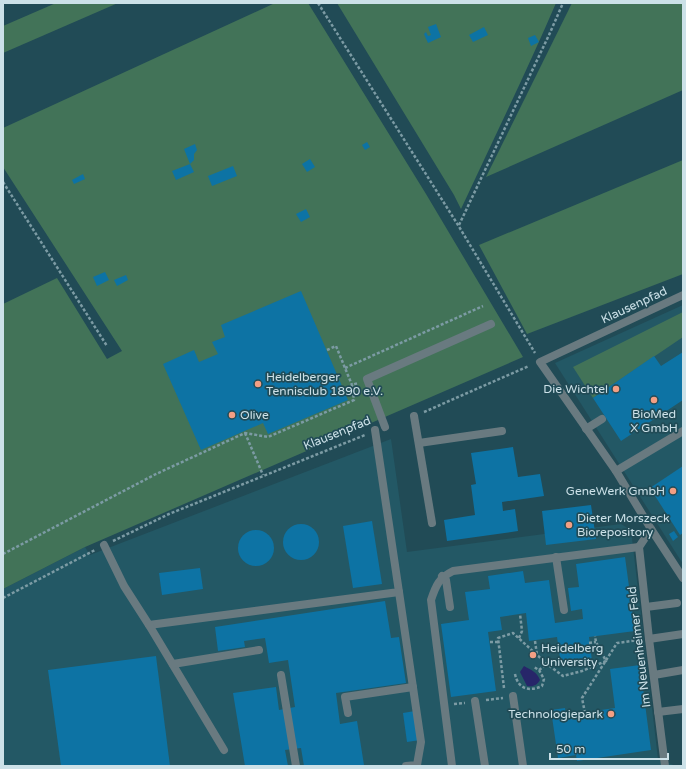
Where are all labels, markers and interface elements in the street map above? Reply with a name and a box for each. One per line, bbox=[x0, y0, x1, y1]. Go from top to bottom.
street label: Klausenpfad bbox=[599, 284, 669, 326]
place label: Heidelberger Tennisclub 1890 e.V. bbox=[266, 370, 383, 398]
marker: Heidelberger Tennisclub 1890 e.V. bbox=[253, 379, 263, 389]
place label: Die Wichtel bbox=[543, 382, 608, 396]
marker: Die Wichtel bbox=[611, 384, 621, 394]
marker: BioMed X GmbH bbox=[649, 395, 659, 405]
place label: BioMed X GmbH bbox=[630, 407, 678, 435]
place label: Olive bbox=[240, 408, 269, 422]
marker: Olive bbox=[227, 410, 237, 420]
street label: Klausenpfad bbox=[301, 413, 373, 453]
place label: GeneWerk GmbH bbox=[566, 484, 665, 498]
marker: GeneWerk GmbH bbox=[668, 486, 678, 496]
place label: Dieter Morszeck Biorepository bbox=[577, 511, 670, 539]
marker: Dieter Morszeck Biorepository bbox=[564, 520, 574, 530]
street label: Im Neuenheimer Feld bbox=[625, 586, 653, 708]
place label: Heidelberg University bbox=[541, 641, 603, 669]
marker: Heidelberg University bbox=[528, 650, 538, 660]
place label: Technologiepark bbox=[508, 707, 603, 721]
marker: Technologiepark bbox=[606, 709, 616, 719]
scale bar bbox=[550, 735, 668, 761]
text: 50 m bbox=[556, 742, 585, 756]

